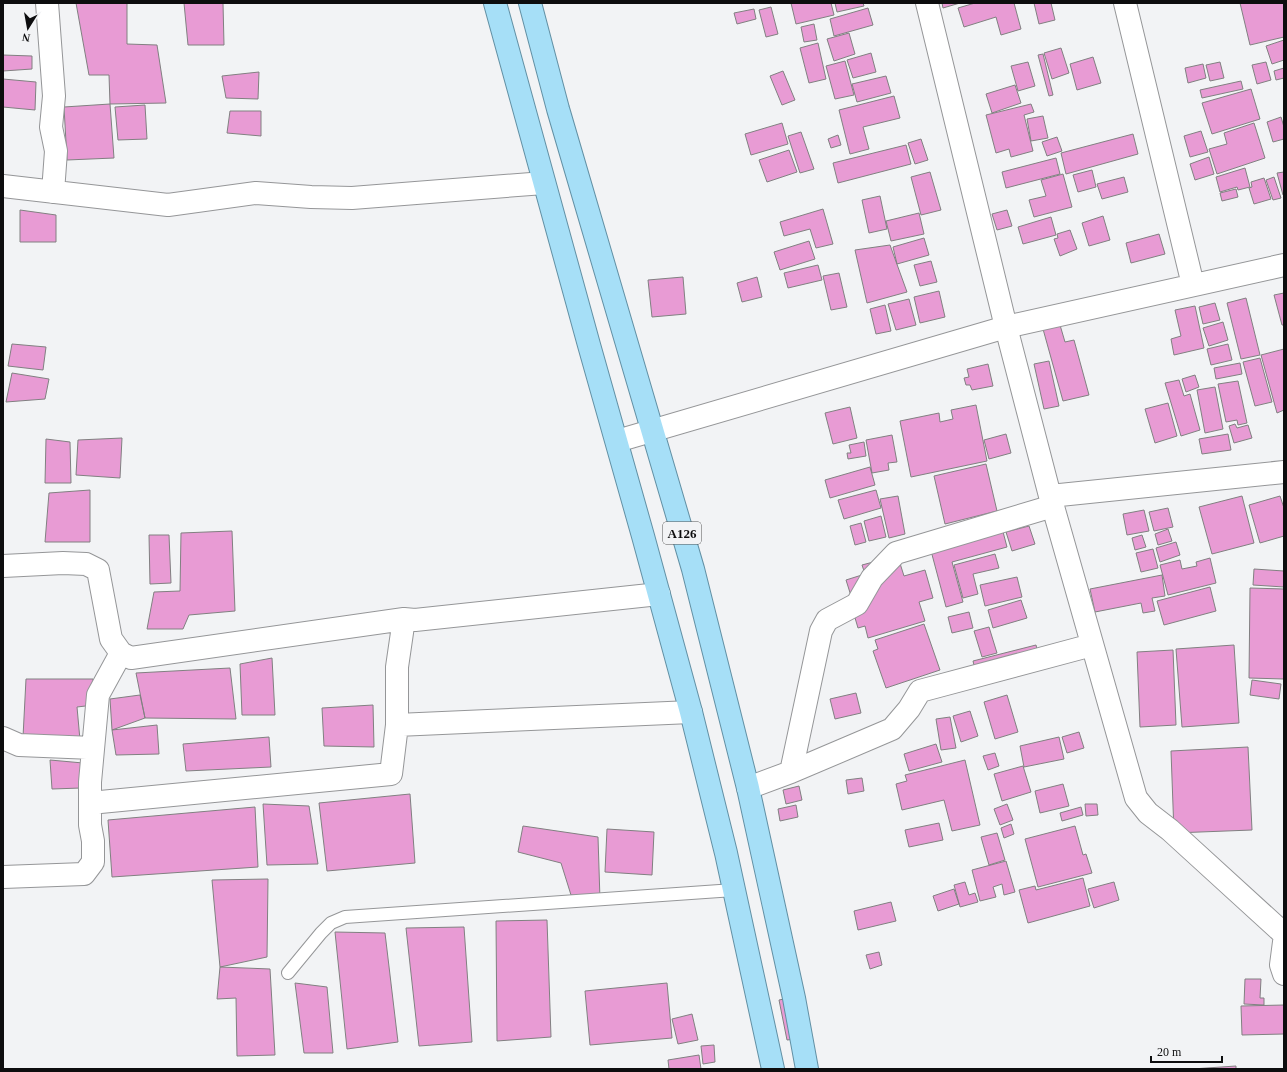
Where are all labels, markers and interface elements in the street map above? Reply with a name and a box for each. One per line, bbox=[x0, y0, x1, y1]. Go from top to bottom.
north arrow bbox=[8, 8, 48, 48]
text: N bbox=[21, 31, 31, 44]
road number: A126 bbox=[663, 522, 701, 544]
scale bar bbox=[1151, 1038, 1222, 1064]
text: 20 m bbox=[1157, 1045, 1182, 1059]

